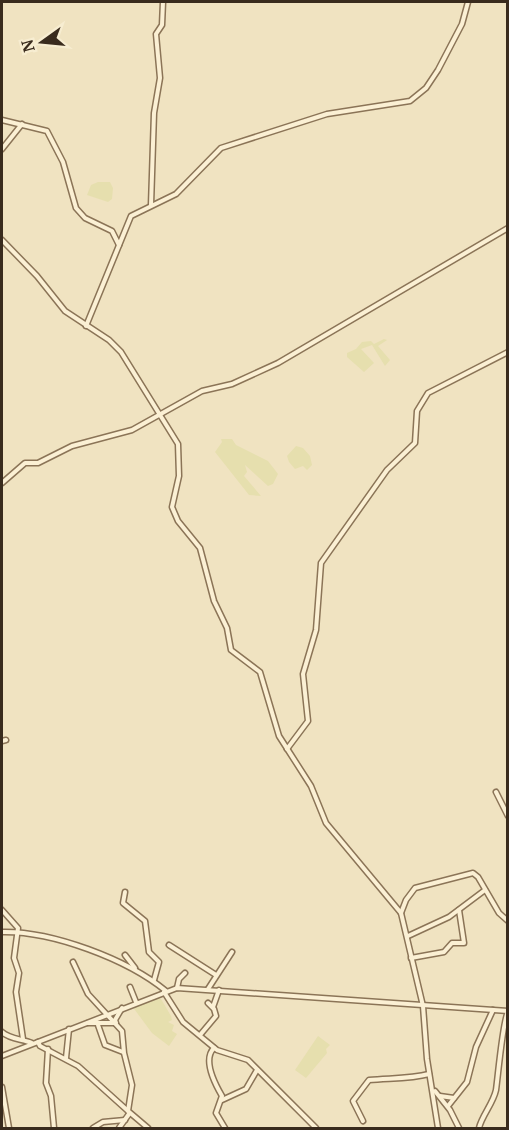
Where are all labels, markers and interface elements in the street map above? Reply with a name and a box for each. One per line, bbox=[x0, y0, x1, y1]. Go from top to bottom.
north arrow bbox=[12, 12, 72, 72]
text: N bbox=[15, 37, 40, 55]

